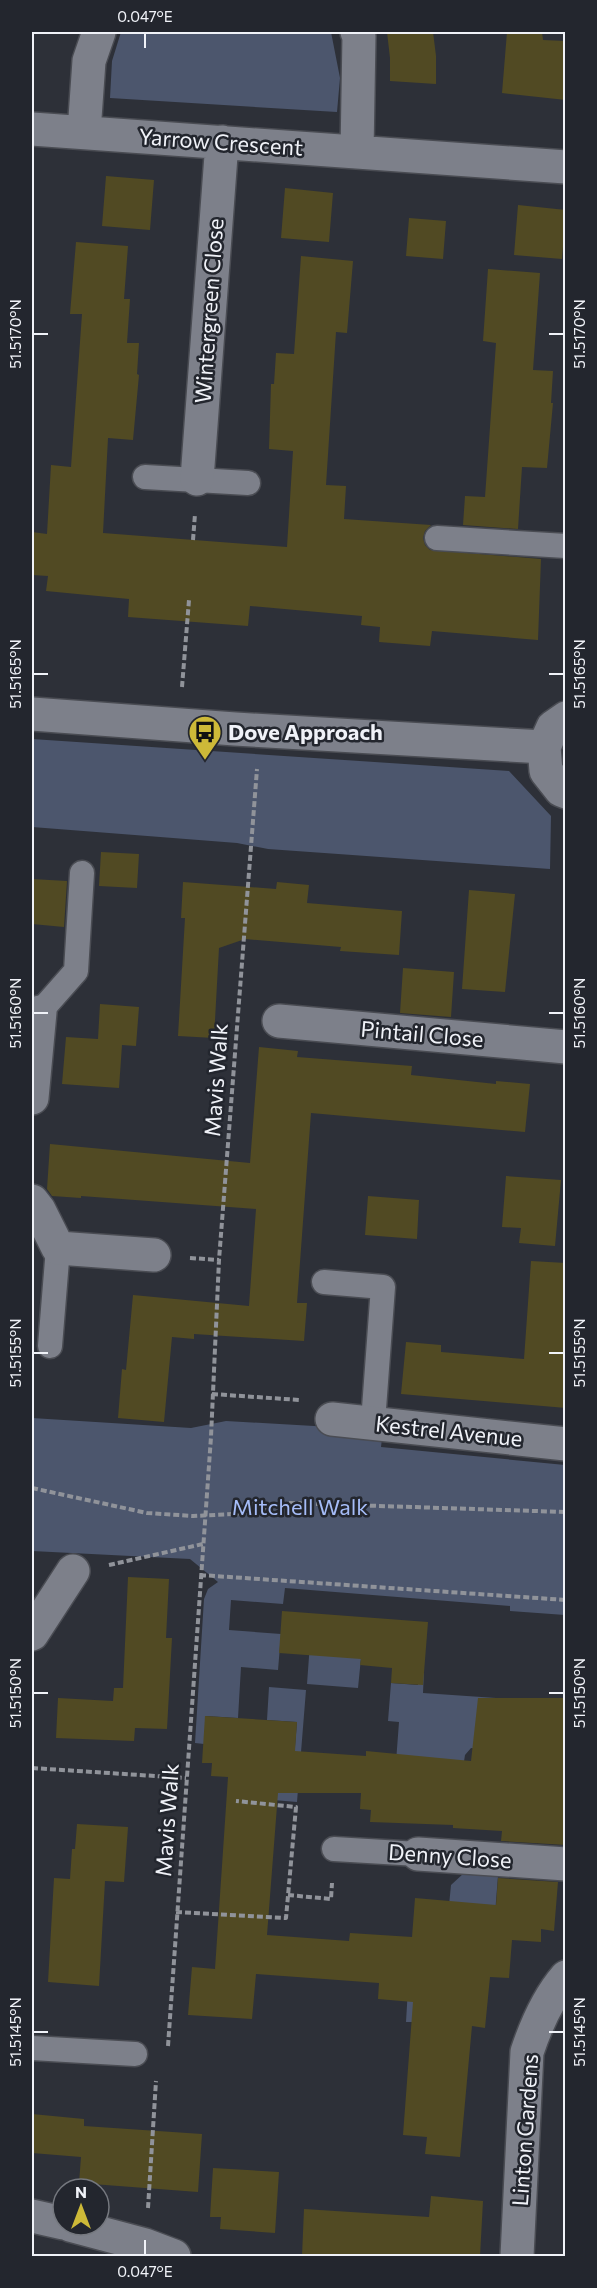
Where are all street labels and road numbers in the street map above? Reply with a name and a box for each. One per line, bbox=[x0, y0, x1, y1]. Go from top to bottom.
street label: Yarrow Crescent bbox=[138, 122, 304, 161]
street label: Wintergreen Close bbox=[189, 217, 228, 404]
street label: Pintail Close bbox=[359, 1015, 485, 1052]
street label: Mavis Walk bbox=[198, 1022, 233, 1138]
street label: Kestrel Avenue bbox=[374, 1409, 524, 1452]
street label: Mavis Walk bbox=[149, 1762, 184, 1878]
street label: Denny Close bbox=[387, 1838, 513, 1873]
street label: Linton Gardens bbox=[506, 2053, 543, 2207]

